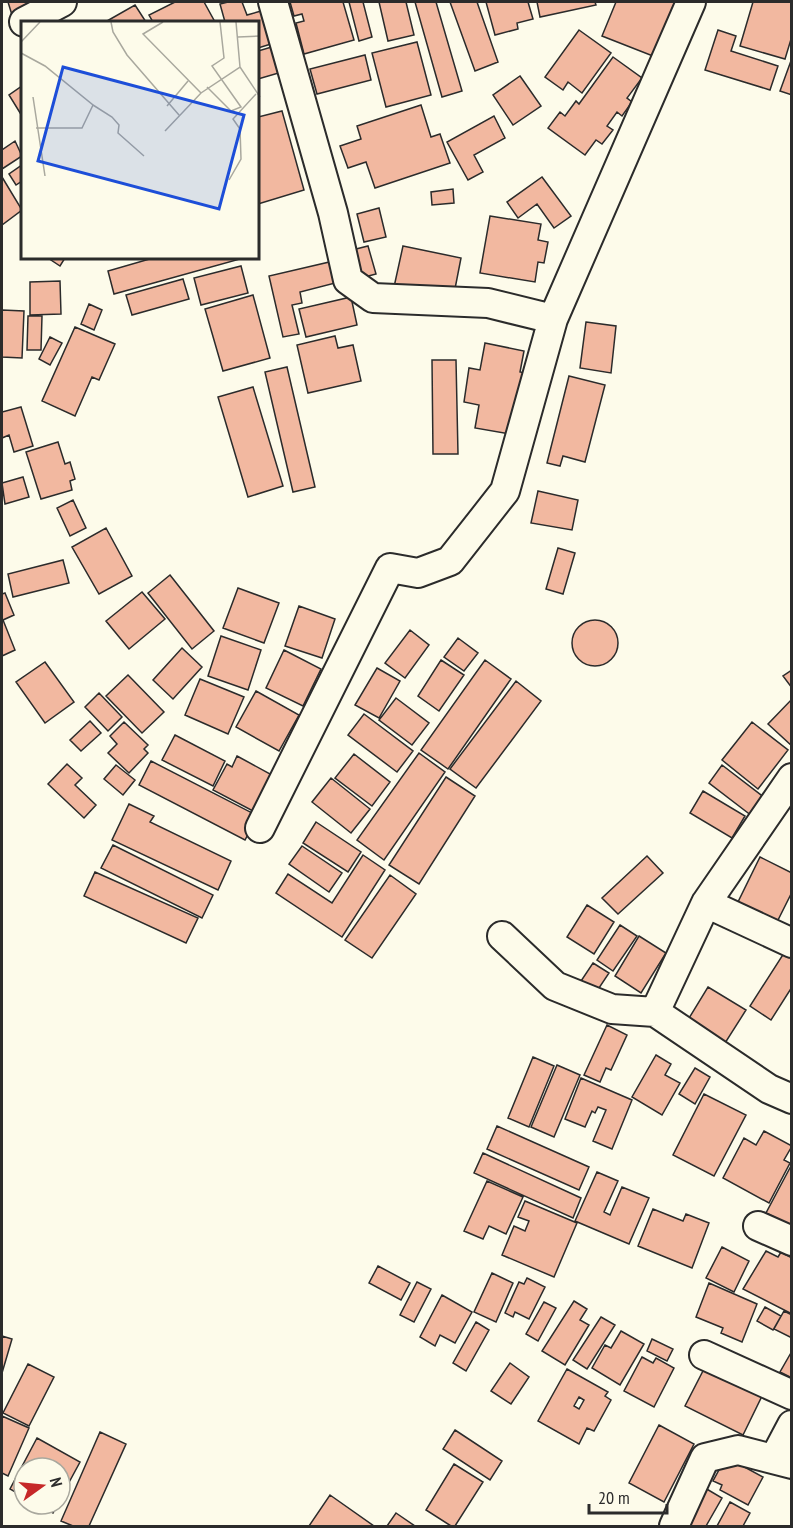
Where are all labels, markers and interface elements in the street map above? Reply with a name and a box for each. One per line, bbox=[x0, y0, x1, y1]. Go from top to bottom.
inset map bbox=[21, 21, 260, 260]
north arrow bbox=[12, 1456, 72, 1516]
text: N bbox=[46, 1475, 67, 1489]
scale bar bbox=[589, 1477, 667, 1515]
text: 20 m bbox=[598, 1486, 630, 1509]

